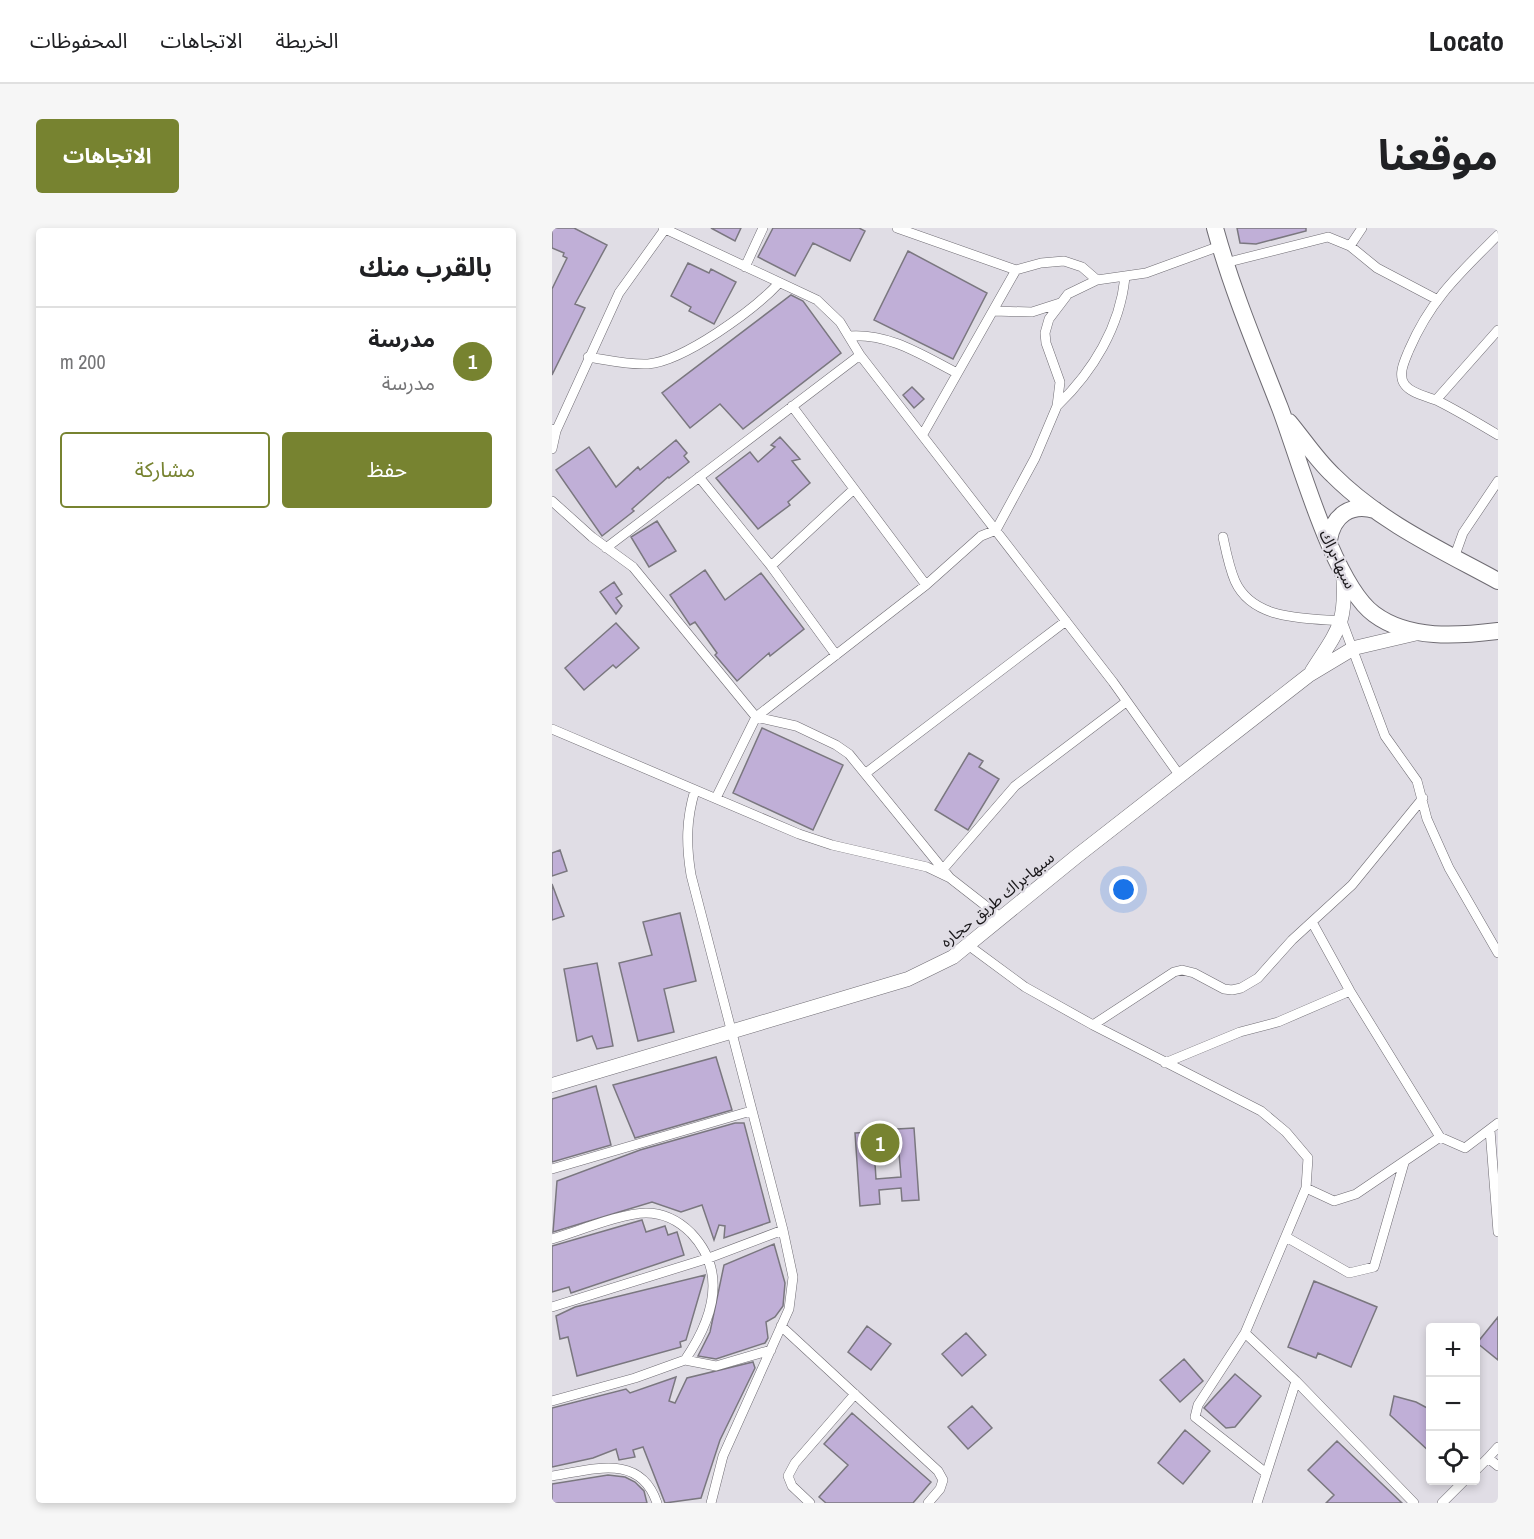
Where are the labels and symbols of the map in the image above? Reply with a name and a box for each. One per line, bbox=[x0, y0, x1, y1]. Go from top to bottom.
street label: سبها-براك bbox=[1314, 526, 1362, 592]
street label: سبها-براك طريق حجاره bbox=[935, 846, 1059, 952]
your location bbox=[1109, 875, 1138, 904]
pin: 1 bbox=[860, 1120, 900, 1166]

